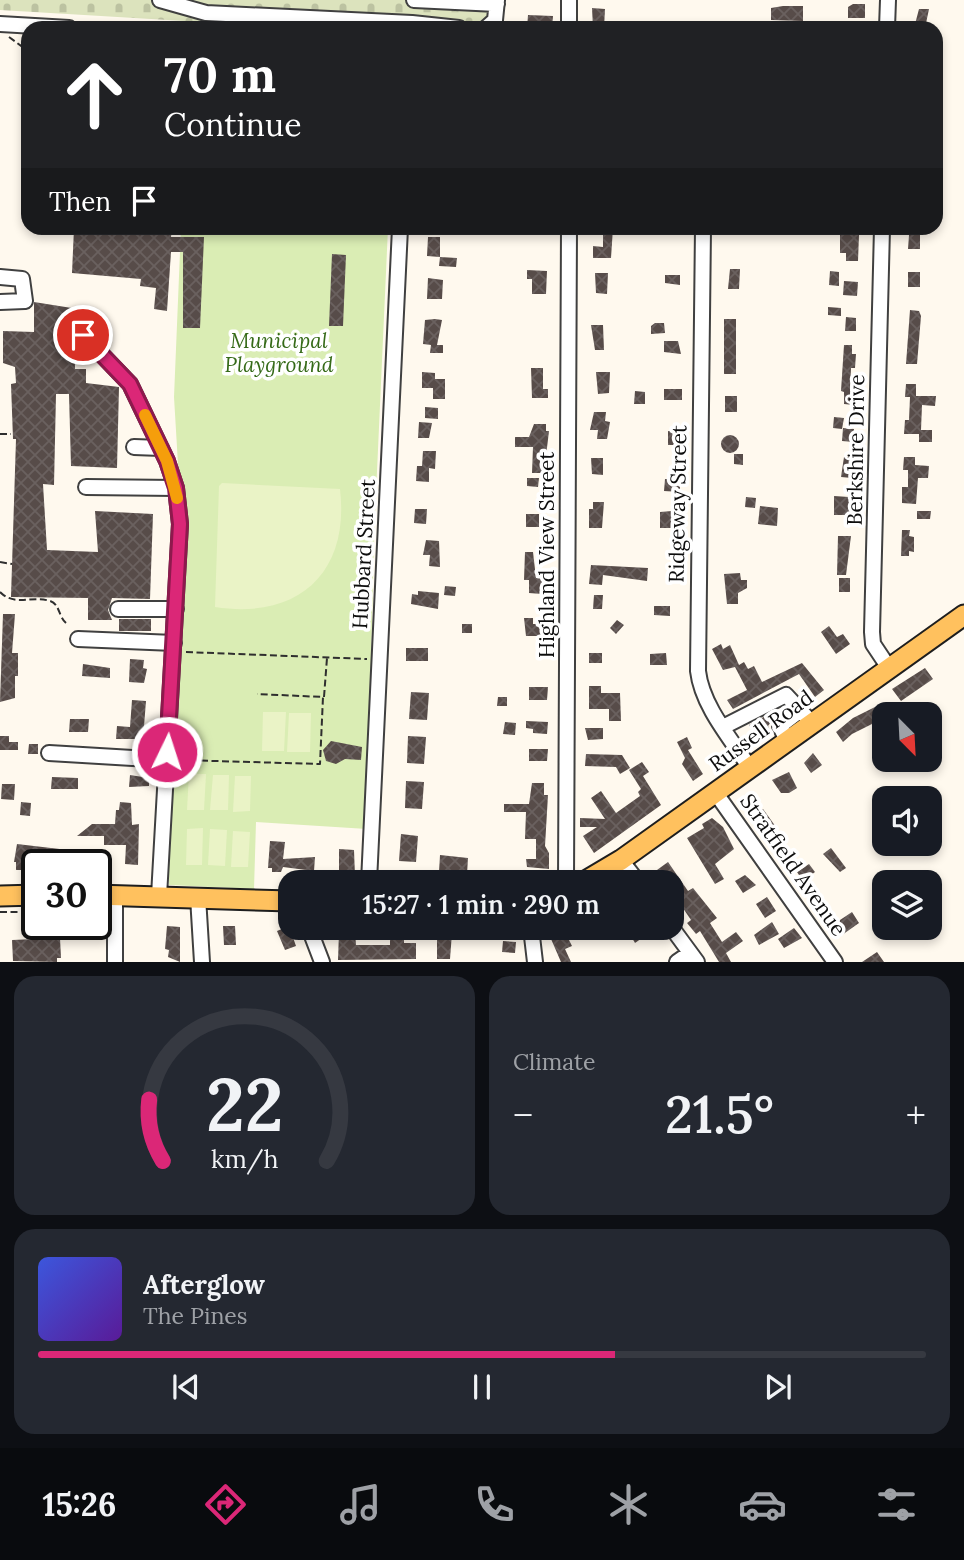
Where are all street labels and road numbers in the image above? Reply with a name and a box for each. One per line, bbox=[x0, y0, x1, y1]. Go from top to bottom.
street label: Berkshire Drive bbox=[841, 374, 870, 526]
street label: Ridgeway Street bbox=[663, 424, 692, 583]
street label: Highland View Street bbox=[533, 451, 560, 658]
street label: Hubbard Street bbox=[346, 477, 381, 630]
street label: Russell Road bbox=[703, 684, 818, 777]
street label: Stratfield Avenue bbox=[734, 788, 852, 941]

